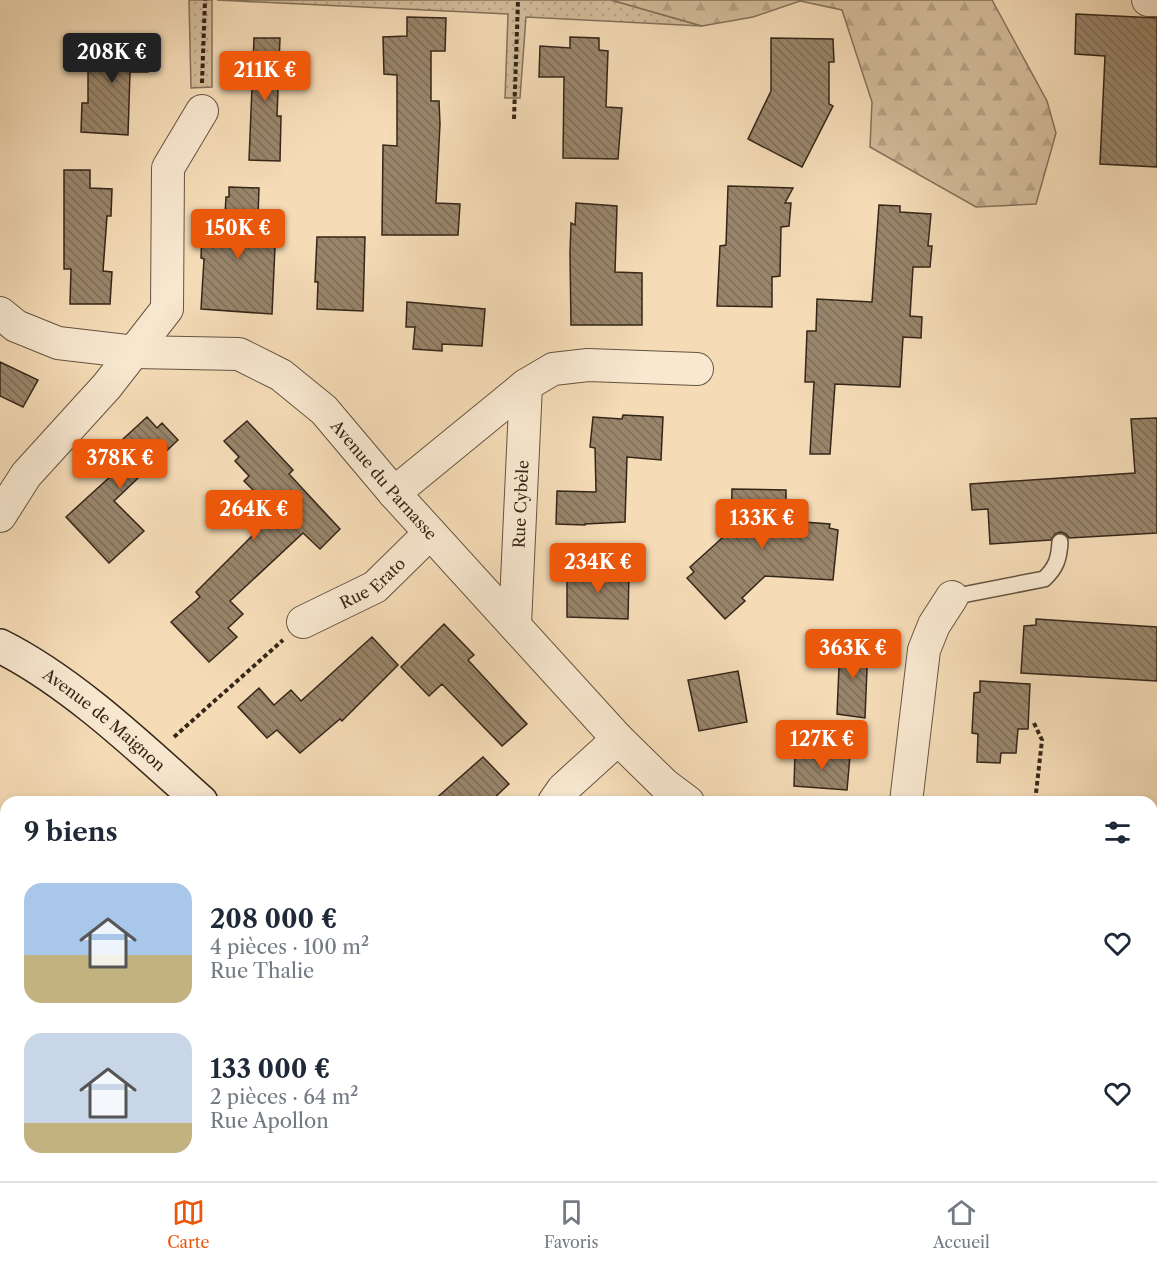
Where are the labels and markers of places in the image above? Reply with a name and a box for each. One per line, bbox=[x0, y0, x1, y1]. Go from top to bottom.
pin: 208K € bbox=[63, 33, 161, 84]
pin: 211K € bbox=[216, 51, 314, 102]
pin: 150K € bbox=[189, 209, 287, 260]
pin: 378K € bbox=[71, 439, 169, 490]
pin: 264K € bbox=[205, 490, 303, 541]
pin: 133K € bbox=[713, 499, 811, 550]
pin: 234K € bbox=[549, 543, 647, 594]
pin: 363K € bbox=[804, 629, 902, 680]
pin: 127K € bbox=[773, 720, 871, 771]

